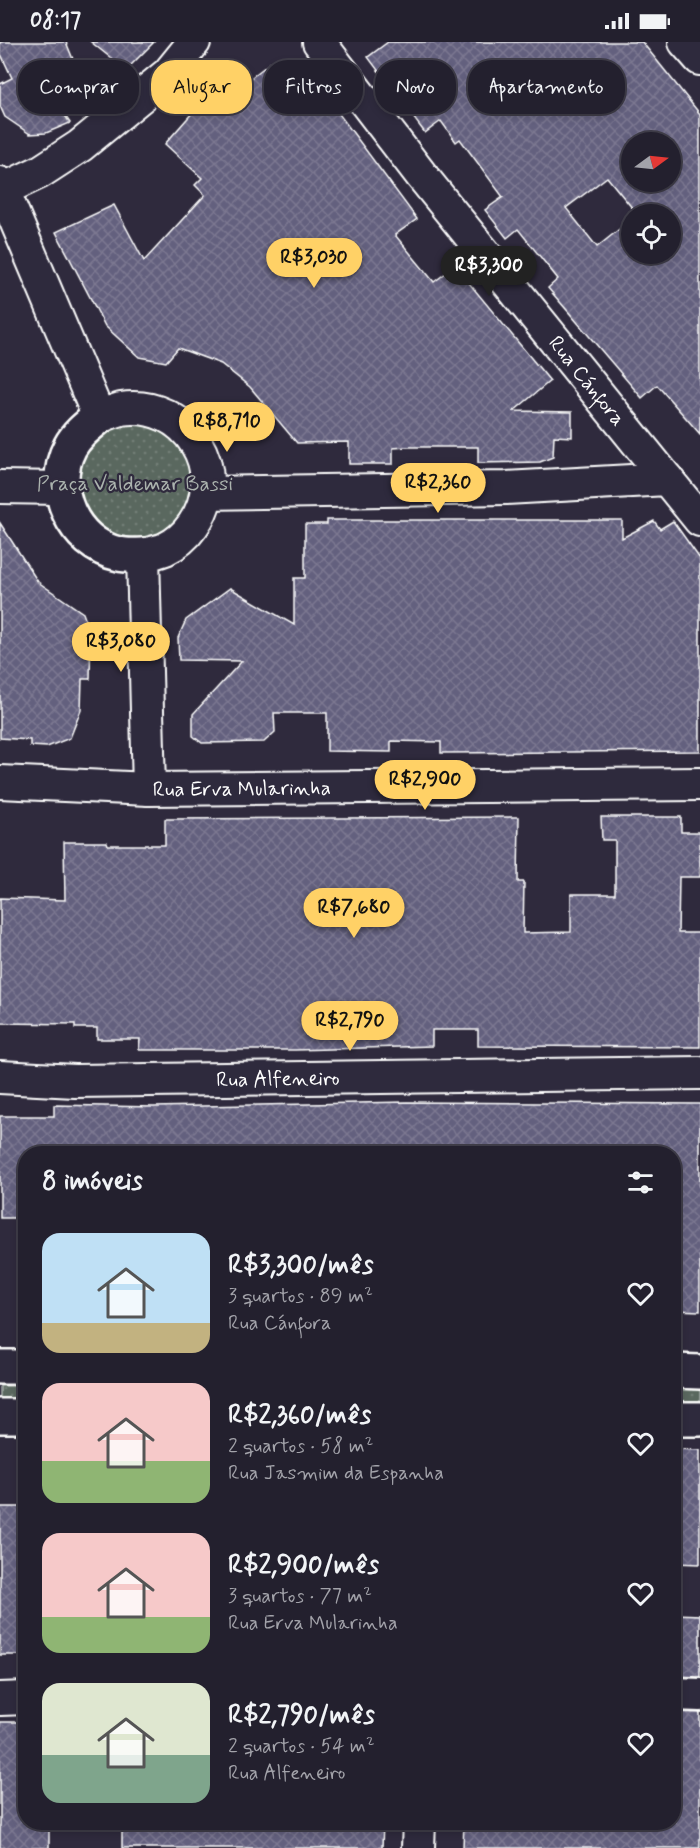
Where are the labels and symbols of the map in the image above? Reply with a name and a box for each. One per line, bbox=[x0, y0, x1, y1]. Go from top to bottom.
north arrow bbox=[621, 132, 681, 192]
pin: R$3,030 bbox=[259, 238, 369, 289]
pin: R$3,300 bbox=[434, 246, 544, 297]
street label: Rua Cánfora bbox=[542, 330, 631, 432]
pin: R$8,710 bbox=[172, 402, 282, 453]
pin: R$2,360 bbox=[383, 463, 493, 514]
park label: Praça Valdemar Bassi bbox=[37, 470, 233, 498]
pin: R$3,080 bbox=[66, 622, 176, 673]
pin: R$2,900 bbox=[370, 760, 480, 811]
street label: Rua Erva Mularinha bbox=[153, 774, 331, 804]
pin: R$7,680 bbox=[299, 888, 409, 939]
pin: R$2,790 bbox=[295, 1001, 405, 1052]
street label: Rua Alfeneiro bbox=[216, 1065, 340, 1094]

